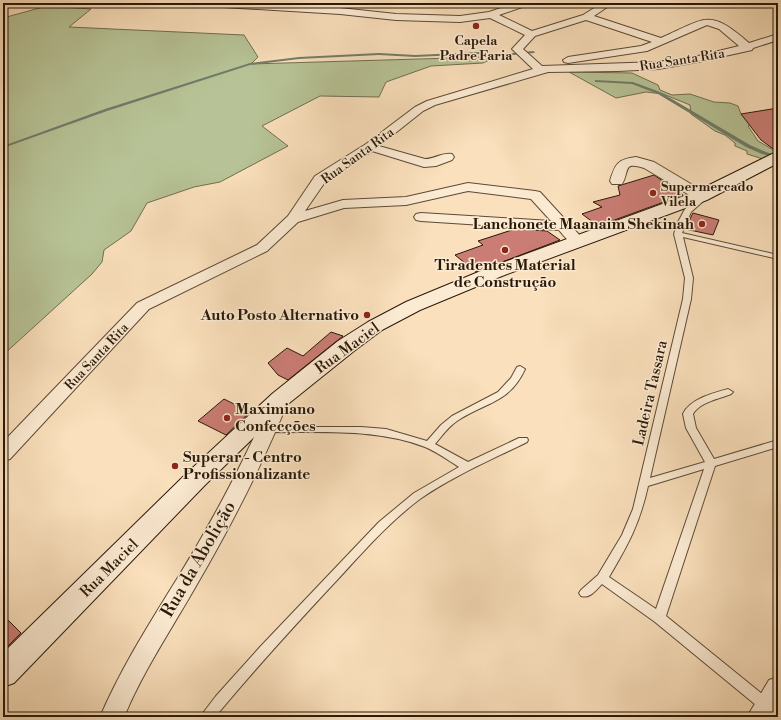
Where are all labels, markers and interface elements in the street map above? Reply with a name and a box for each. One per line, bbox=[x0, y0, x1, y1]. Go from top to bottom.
marker: Capela Padre Faria bbox=[471, 21, 481, 31]
place label: Capela Padre Faria bbox=[440, 33, 513, 64]
street label: Rua Santa Rita bbox=[638, 45, 726, 75]
street label: Rua Santa Rita bbox=[318, 124, 397, 188]
place label: Supermercado Vilela bbox=[660, 179, 754, 210]
marker: Supermercado Vilela bbox=[648, 188, 658, 198]
place label: Lanchonete Maanaim Shekinah bbox=[473, 215, 695, 234]
marker: Lanchonete Maanaim Shekinah bbox=[697, 219, 707, 229]
marker: Tiradentes Material de Construção bbox=[500, 245, 510, 255]
place label: Tiradentes Material de Construção bbox=[434, 256, 576, 292]
place label: Auto Posto Alternativo bbox=[200, 306, 359, 325]
marker: Auto Posto Alternativo bbox=[362, 310, 372, 320]
street label: Rua Maciel bbox=[311, 318, 384, 378]
street label: Rua Santa Rita bbox=[62, 319, 132, 394]
street label: Ladeira Tassara bbox=[629, 338, 672, 448]
place label: Maximiano Confecções bbox=[235, 400, 316, 436]
marker: Maximiano Confecções bbox=[222, 413, 232, 423]
place label: Superar - Centro Profissionalizante bbox=[183, 448, 310, 484]
marker: Superar - Centro Profissionalizante bbox=[170, 461, 180, 471]
street label: Rua da Abolição bbox=[156, 497, 241, 622]
street label: Rua Maciel bbox=[76, 535, 143, 602]

